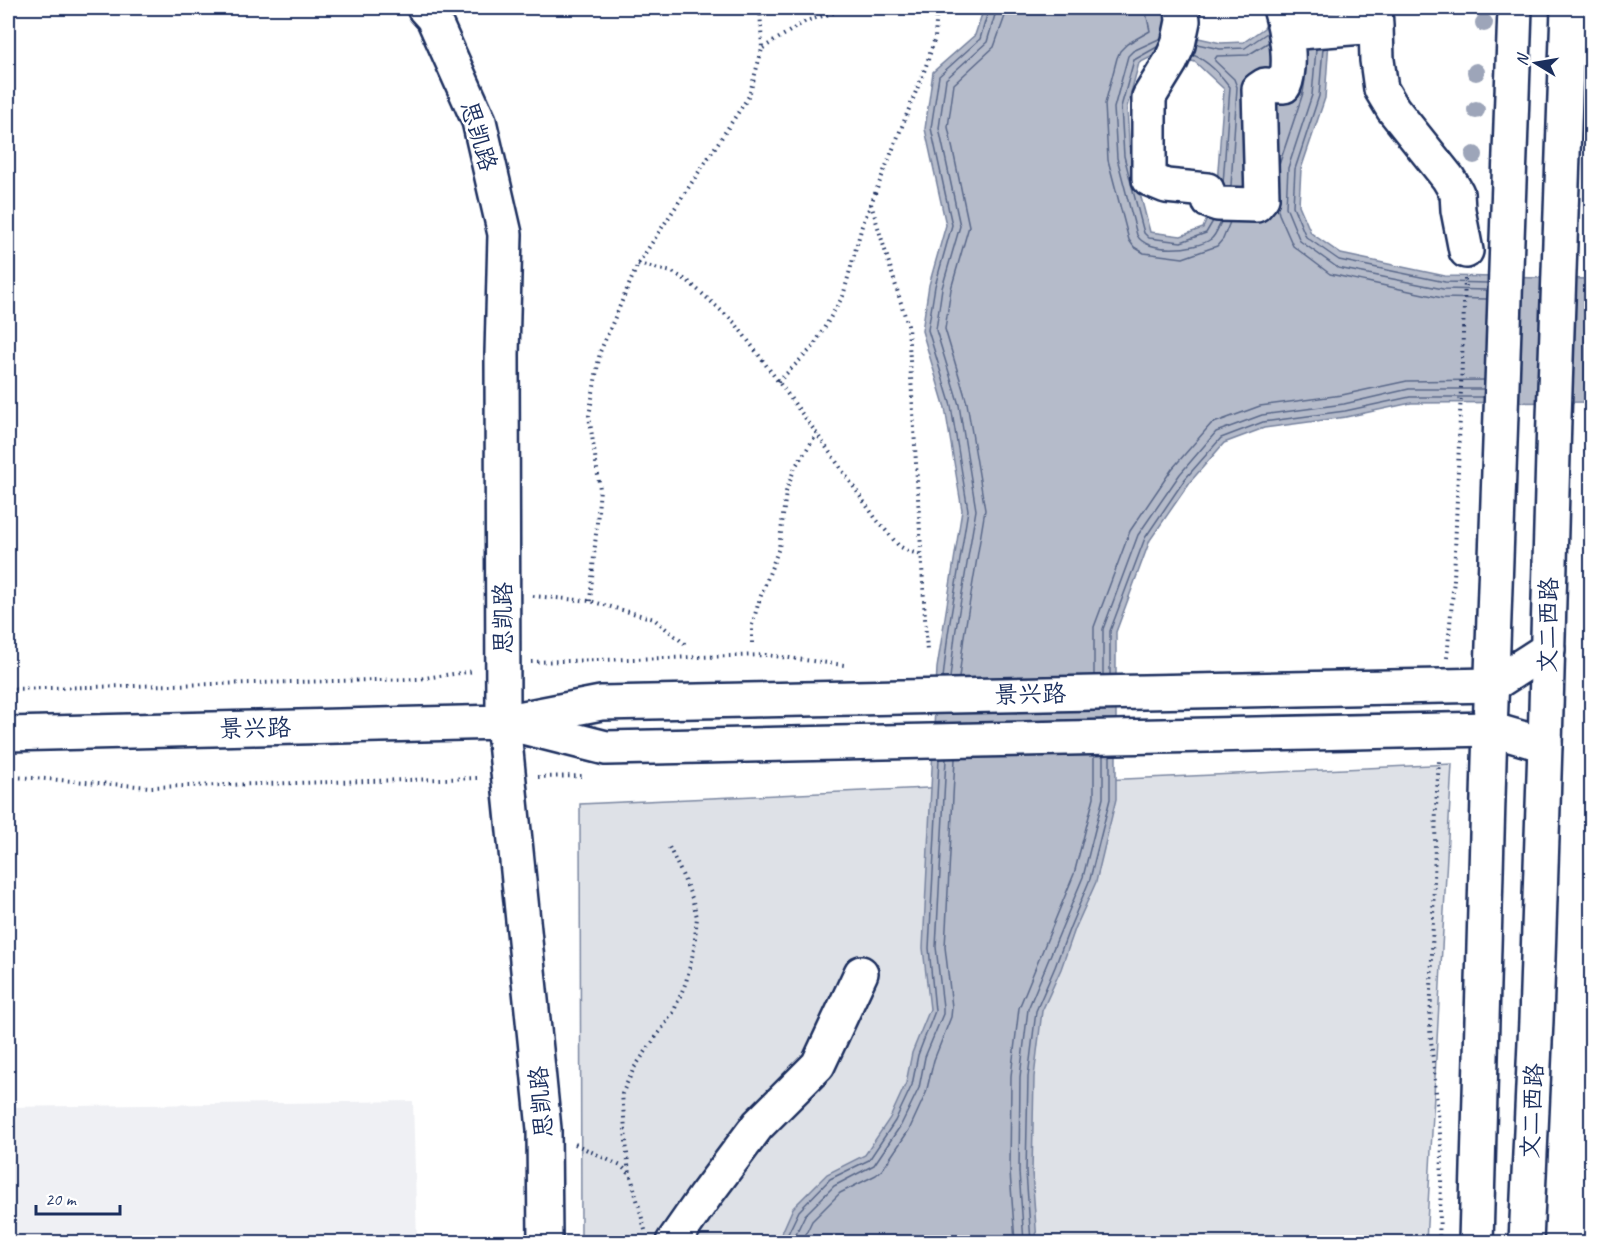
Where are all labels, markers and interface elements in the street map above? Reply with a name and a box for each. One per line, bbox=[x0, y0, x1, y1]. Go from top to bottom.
north arrow bbox=[1506, 33, 1566, 93]
text: N bbox=[1511, 51, 1534, 67]
street label: 思凯路 bbox=[454, 97, 504, 175]
street label: 文二西路 bbox=[1532, 577, 1564, 673]
street label: 思凯路 bbox=[488, 582, 518, 654]
street label: 景兴路 bbox=[994, 678, 1066, 710]
street label: 景兴路 bbox=[219, 712, 291, 744]
street label: 文二西路 bbox=[1515, 1062, 1549, 1160]
street label: 思凯路 bbox=[523, 1065, 559, 1139]
scale bar bbox=[36, 1178, 120, 1216]
text: 20 m bbox=[45, 1188, 78, 1210]

